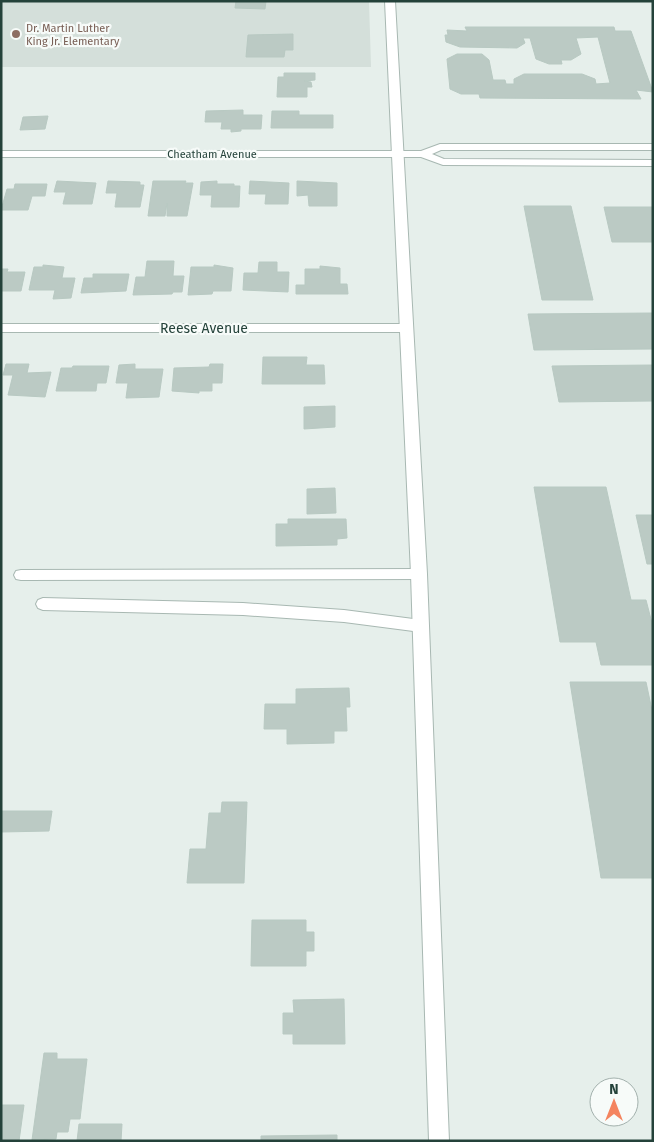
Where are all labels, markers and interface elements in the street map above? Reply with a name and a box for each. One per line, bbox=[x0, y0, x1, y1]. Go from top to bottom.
place label: Dr. Martin Luther King Jr. Elementary bbox=[26, 22, 120, 48]
marker: Dr. Martin Luther King Jr. Elementary bbox=[10, 28, 22, 40]
street label: Cheatham Avenue bbox=[167, 148, 257, 161]
street label: Reese Avenue bbox=[160, 320, 248, 337]
north arrow bbox=[589, 1077, 639, 1127]
text: N bbox=[609, 1081, 619, 1098]

